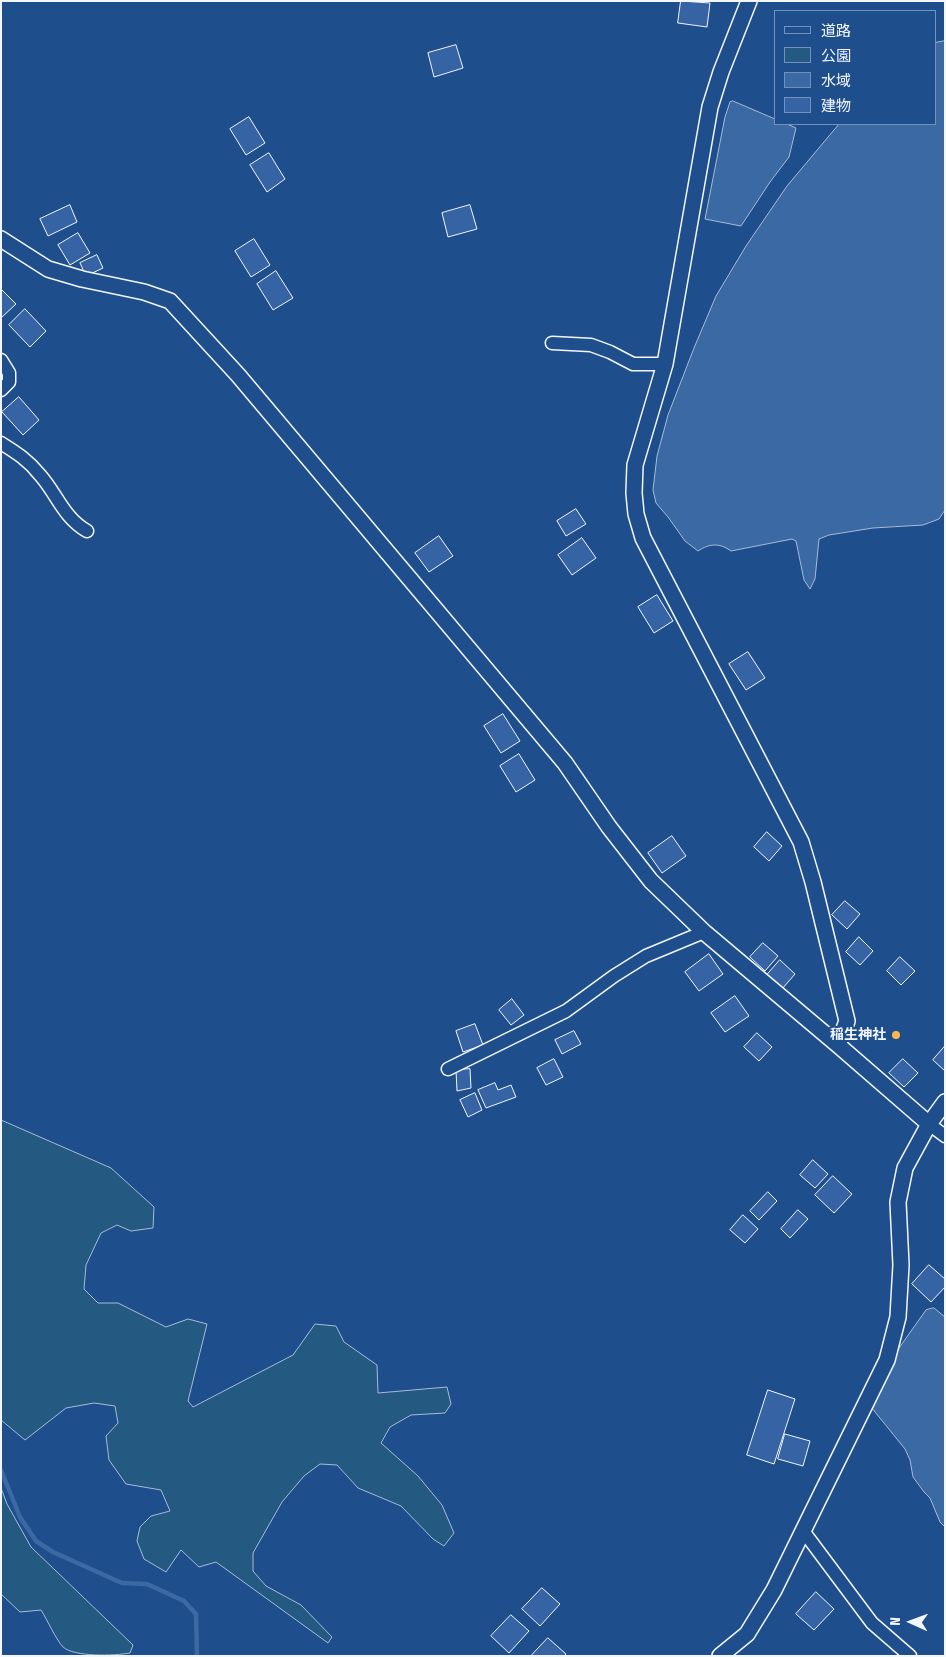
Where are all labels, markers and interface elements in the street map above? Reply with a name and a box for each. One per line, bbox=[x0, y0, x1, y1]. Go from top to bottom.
legend bbox=[774, 10, 936, 125]
text: 道路 bbox=[821, 22, 851, 40]
text: 公園 bbox=[821, 47, 851, 65]
text: 水域 bbox=[821, 72, 851, 90]
text: 建物 bbox=[821, 97, 851, 115]
place label: 稲生神社 bbox=[830, 1027, 886, 1043]
marker: 稲生神社 bbox=[890, 1029, 902, 1041]
north arrow bbox=[886, 1597, 936, 1647]
text: N bbox=[887, 1617, 904, 1626]

